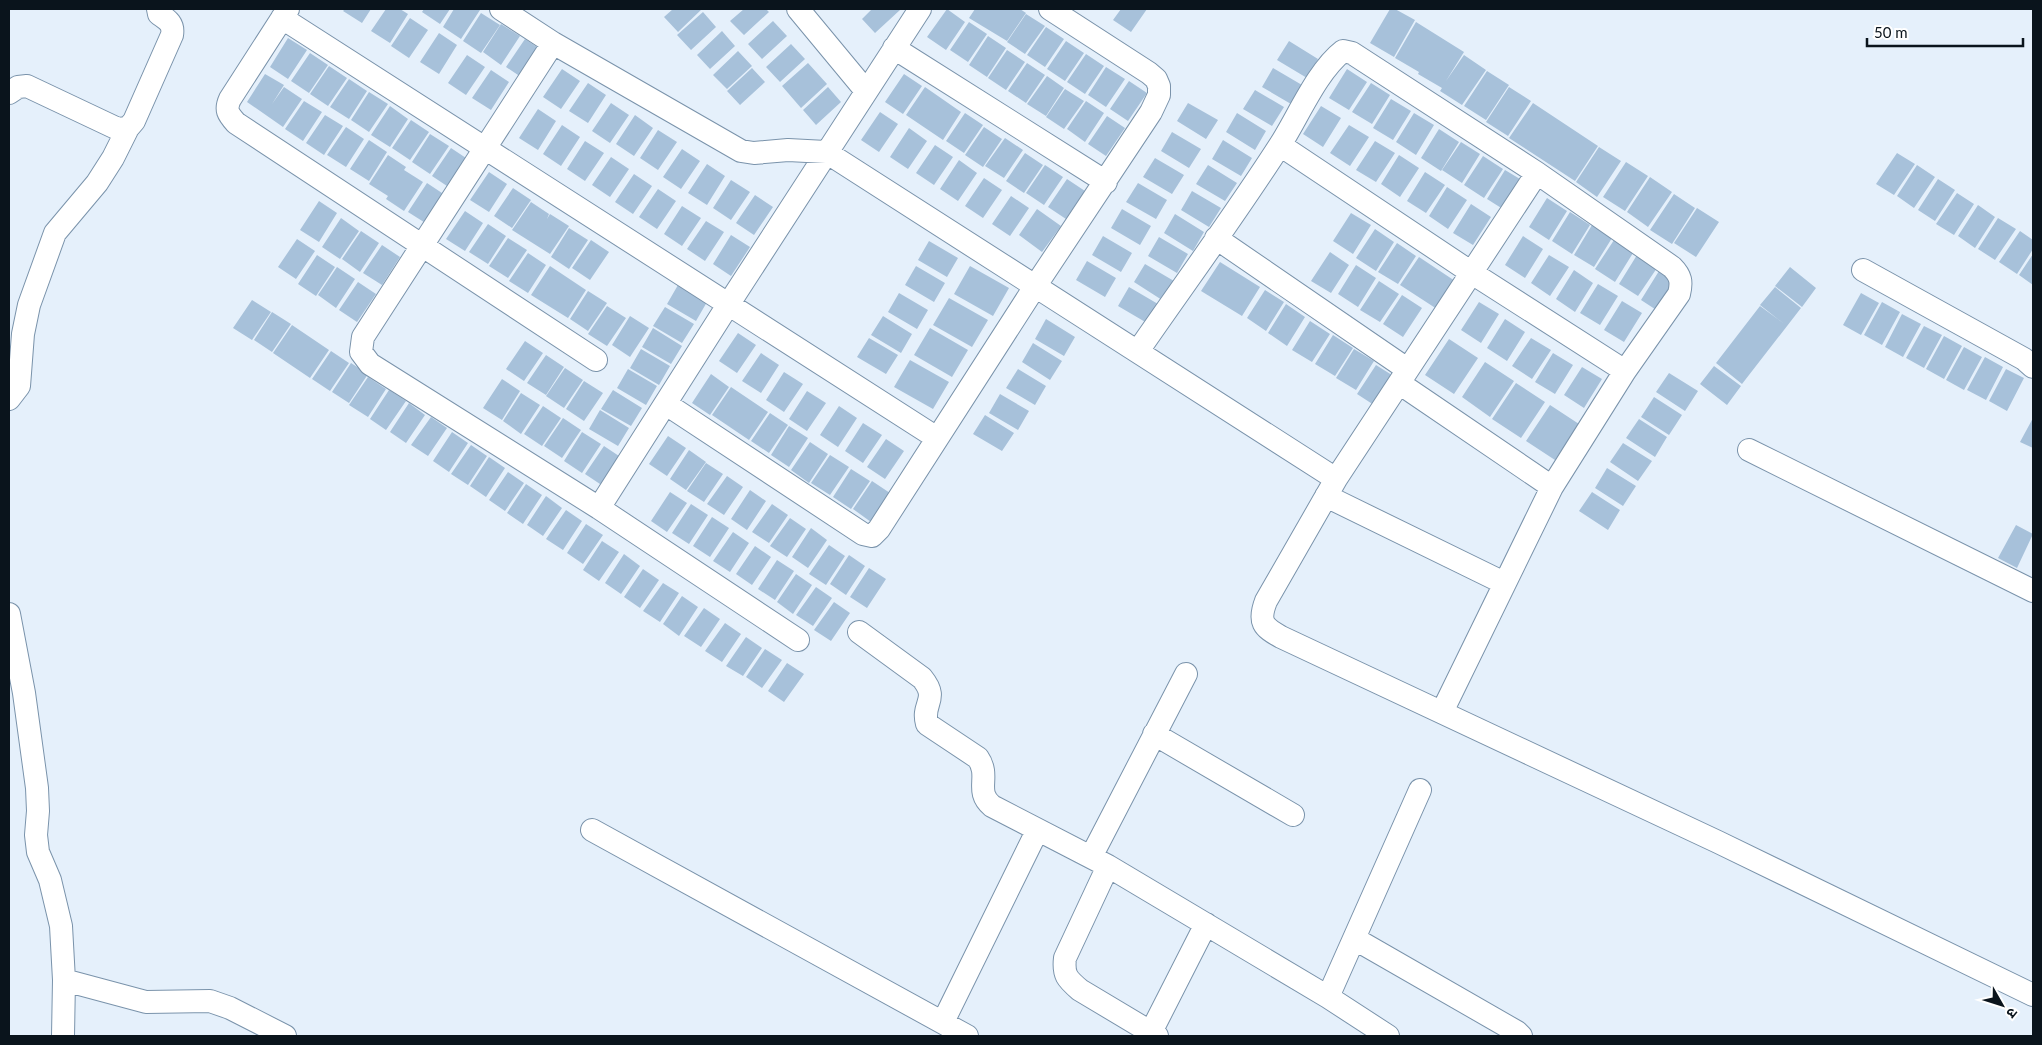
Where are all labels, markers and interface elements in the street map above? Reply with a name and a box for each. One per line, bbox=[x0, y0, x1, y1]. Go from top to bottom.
scale bar bbox=[1867, 15, 2023, 47]
text: 50 m bbox=[1874, 23, 1908, 41]
north arrow bbox=[1977, 980, 2027, 1030]
text: उ bbox=[2003, 1005, 2022, 1023]

